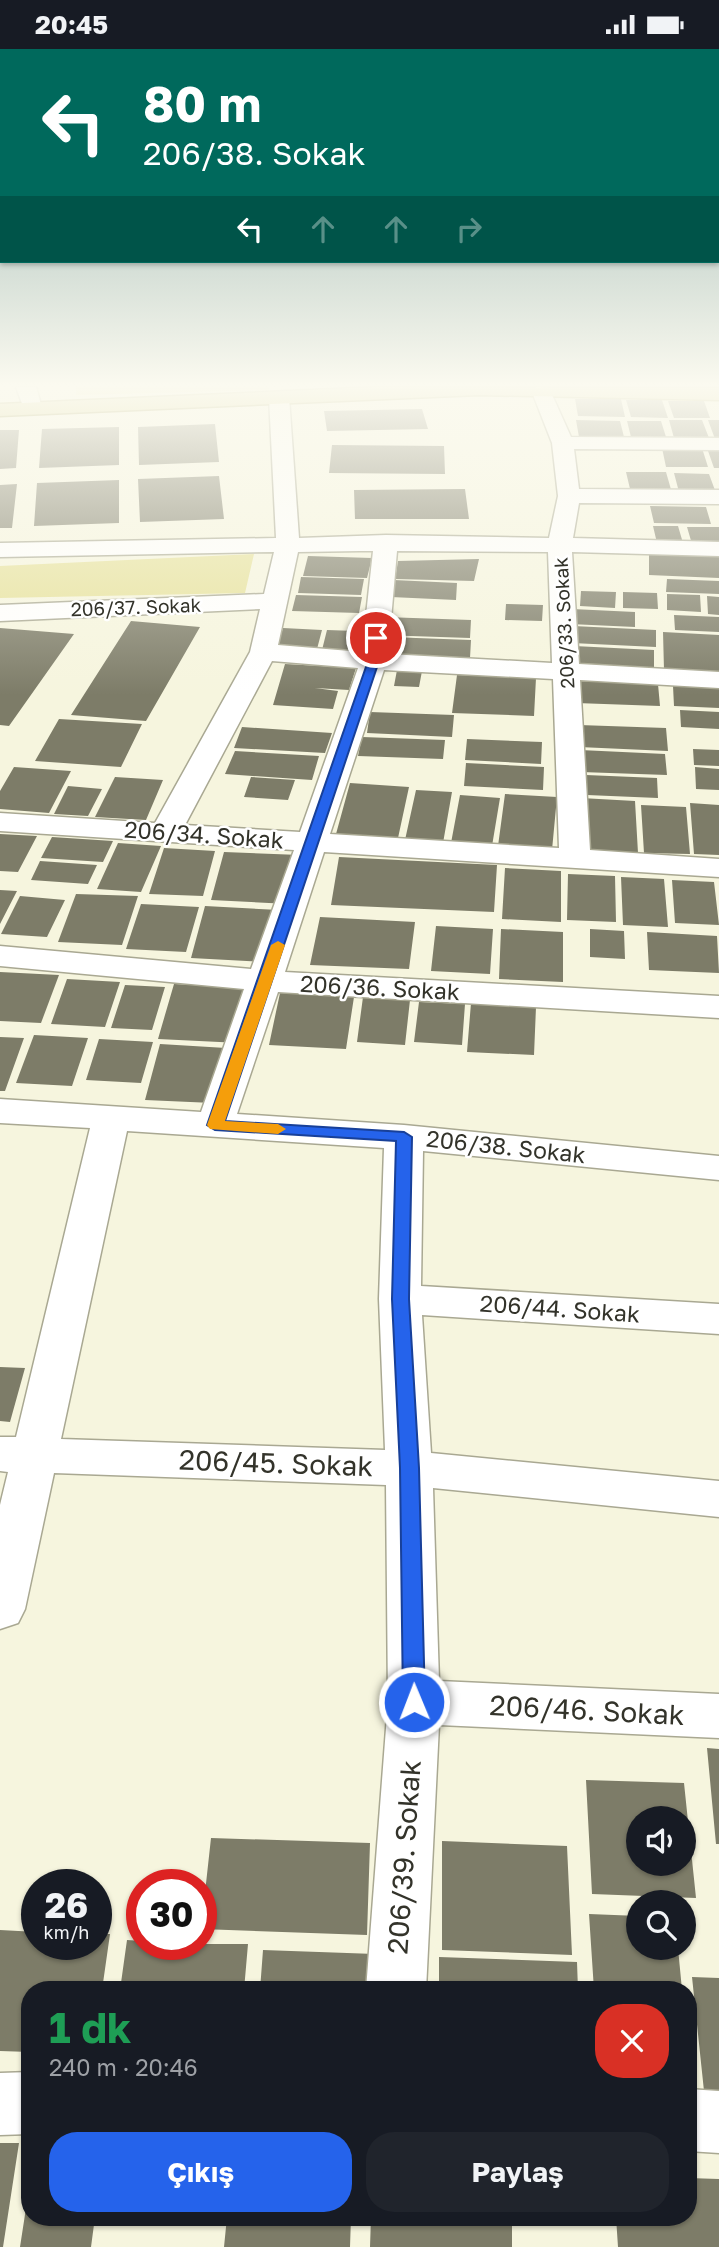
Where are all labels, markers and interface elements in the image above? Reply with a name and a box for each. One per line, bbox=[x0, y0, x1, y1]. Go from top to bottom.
text: 20:45 bbox=[35, 9, 108, 40]
text: 80 m bbox=[143, 74, 261, 133]
icon: left bbox=[28, 77, 119, 168]
text: 206/38. Sokak bbox=[143, 134, 366, 172]
icon: left bbox=[231, 210, 269, 248]
icon: ahead bbox=[304, 210, 342, 248]
icon: ahead bbox=[377, 210, 415, 248]
icon: right bbox=[450, 210, 488, 248]
street label: 206/33. Sokak bbox=[549, 556, 578, 689]
street label: 206/37. Sokak bbox=[70, 593, 202, 620]
pin bbox=[346, 608, 406, 668]
icon: arrive bbox=[357, 619, 395, 657]
street label: 206/34. Sokak bbox=[123, 814, 285, 854]
street label: 206/36. Sokak bbox=[299, 969, 461, 1005]
street label: 206/38. Sokak bbox=[425, 1124, 587, 1168]
street label: 206/44. Sokak bbox=[479, 1288, 641, 1328]
street label: 206/45. Sokak bbox=[178, 1443, 374, 1482]
position arrow bbox=[377, 1665, 451, 1739]
street label: 206/46. Sokak bbox=[489, 1688, 686, 1731]
street label: 206/39. Sokak bbox=[380, 1759, 427, 1955]
map controls bbox=[626, 1806, 696, 1960]
button: sound bbox=[626, 1806, 696, 1876]
speed limit sign: 30 bbox=[126, 1869, 217, 1960]
text: 26 bbox=[45, 1884, 88, 1926]
button: search bbox=[626, 1890, 696, 1960]
text: km/h bbox=[44, 1921, 89, 1943]
text: 1 dk bbox=[49, 2002, 131, 2052]
button: close bbox=[595, 2004, 669, 2078]
text: 240 m · 20:46 bbox=[49, 2053, 198, 2081]
button: Çıkış bbox=[49, 2132, 352, 2212]
button: Paylaş bbox=[366, 2132, 669, 2212]

